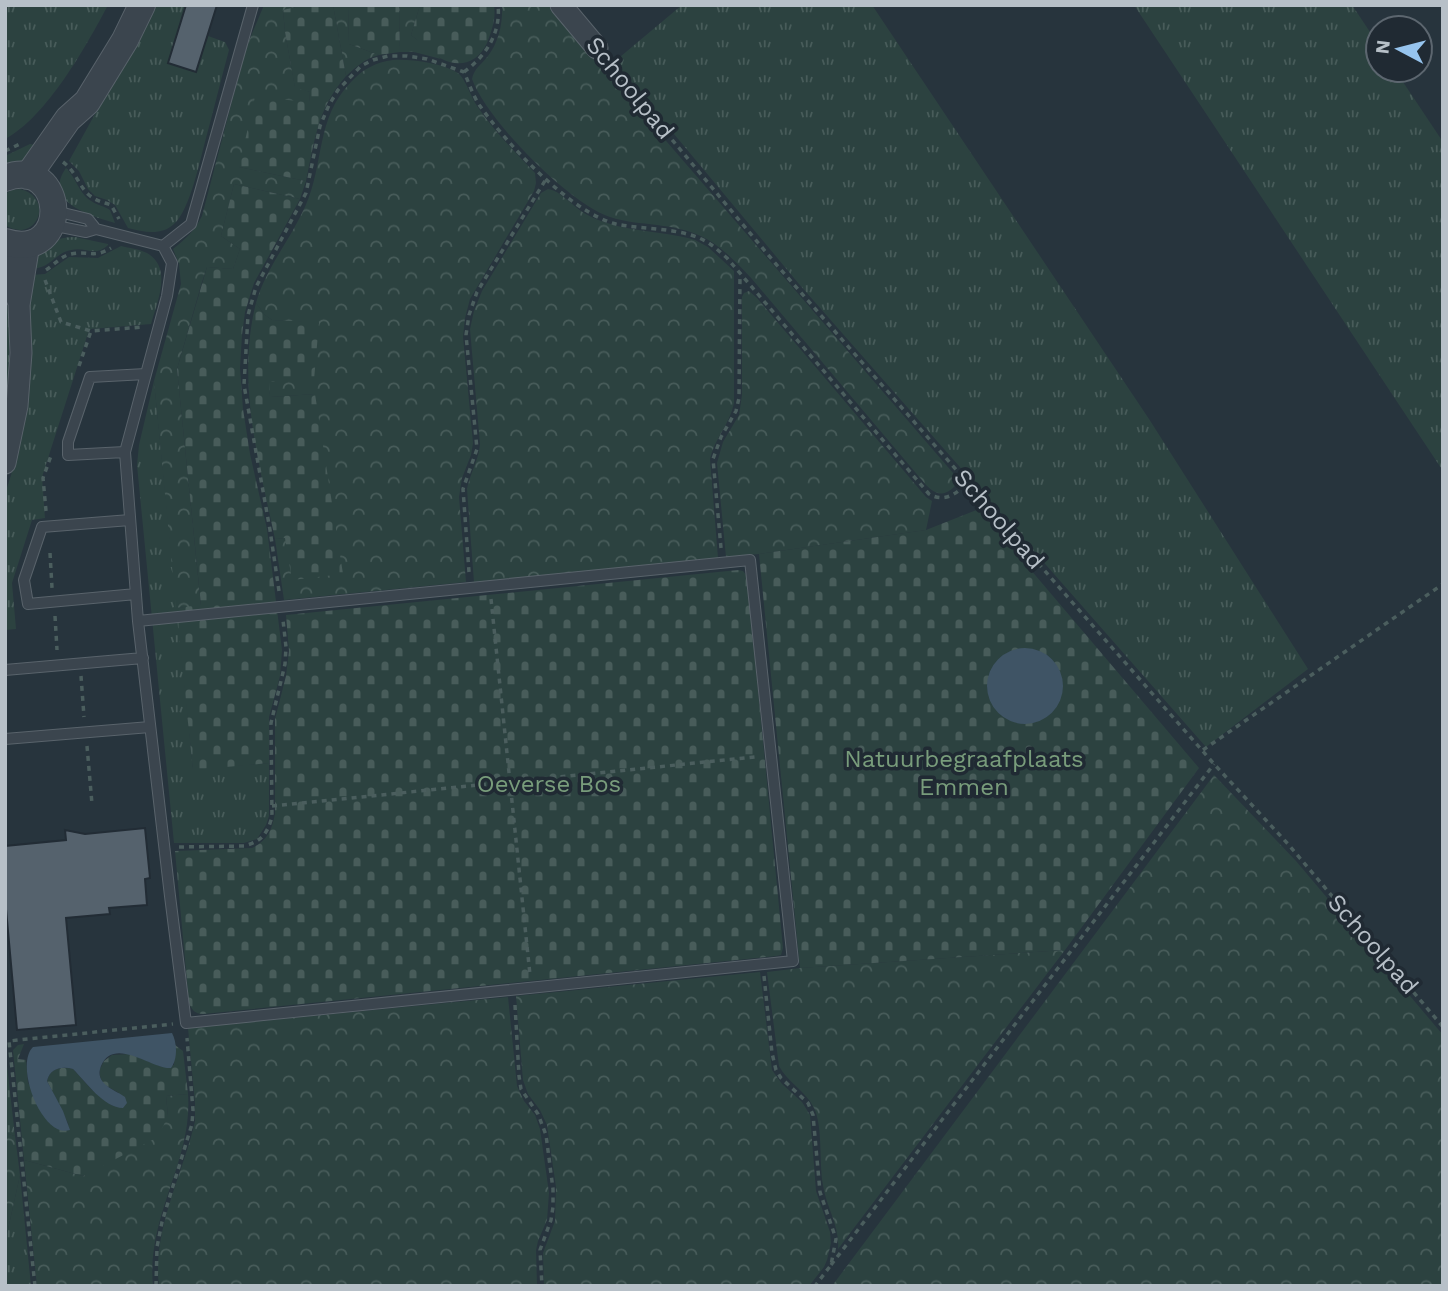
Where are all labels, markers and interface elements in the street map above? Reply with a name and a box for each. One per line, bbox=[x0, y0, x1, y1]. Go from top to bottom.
north arrow bbox=[1364, 14, 1434, 84]
street label: Schoolpad bbox=[580, 31, 680, 145]
text: N bbox=[1370, 39, 1395, 55]
street label: Schoolpad bbox=[948, 463, 1050, 575]
park label: Natuurbegraafplaats Emmen bbox=[844, 745, 1084, 801]
park label: Oeverse Bos bbox=[477, 770, 621, 798]
street label: Schoolpad bbox=[1322, 888, 1424, 1000]

